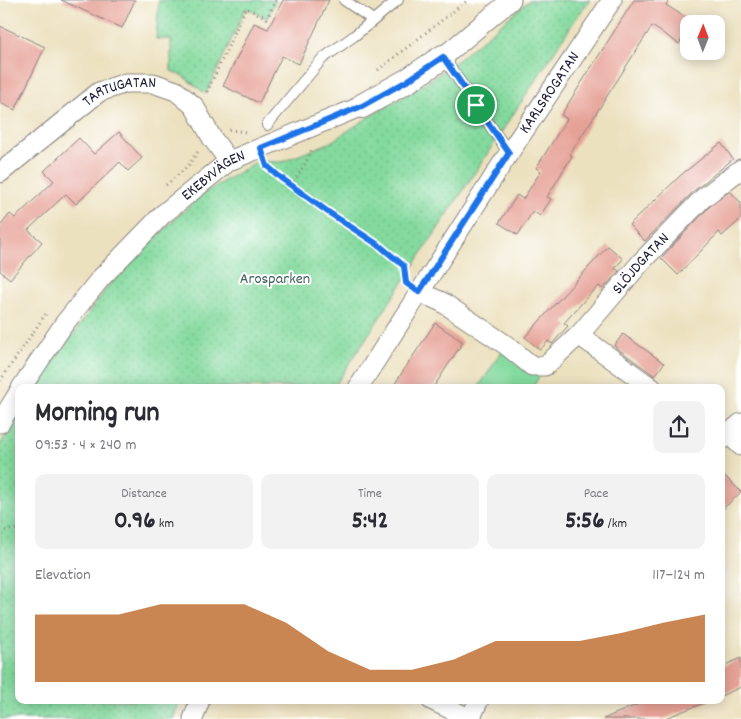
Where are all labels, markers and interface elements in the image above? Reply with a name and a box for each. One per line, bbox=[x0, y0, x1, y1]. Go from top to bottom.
north arrow bbox=[680, 15, 725, 60]
map controls bbox=[680, 15, 725, 60]
street label: KARLSROGATAN bbox=[514, 47, 586, 138]
street label: TARTUGATAN bbox=[77, 72, 156, 113]
pin bbox=[455, 84, 497, 126]
icon: arrive bbox=[462, 91, 490, 119]
street label: EKEBYVÄGEN bbox=[176, 144, 249, 206]
street label: SLÖJDGATAN bbox=[607, 228, 675, 300]
park label: Arosparken bbox=[240, 268, 310, 291]
text: Morning run bbox=[35, 395, 159, 435]
button: share bbox=[653, 401, 705, 453]
text: 09:53 · 4 × 240 m bbox=[35, 434, 136, 457]
text: Distance bbox=[121, 484, 167, 504]
text: Time bbox=[358, 484, 382, 504]
text: Pace bbox=[584, 484, 608, 504]
text: 0.96 bbox=[114, 504, 155, 540]
text: 5:42 bbox=[351, 504, 389, 540]
text: 5:56 bbox=[565, 504, 605, 540]
text: km bbox=[155, 514, 174, 534]
text: /km bbox=[605, 514, 627, 534]
text: Elevation bbox=[35, 564, 91, 587]
text: 117–124 m bbox=[652, 564, 705, 587]

